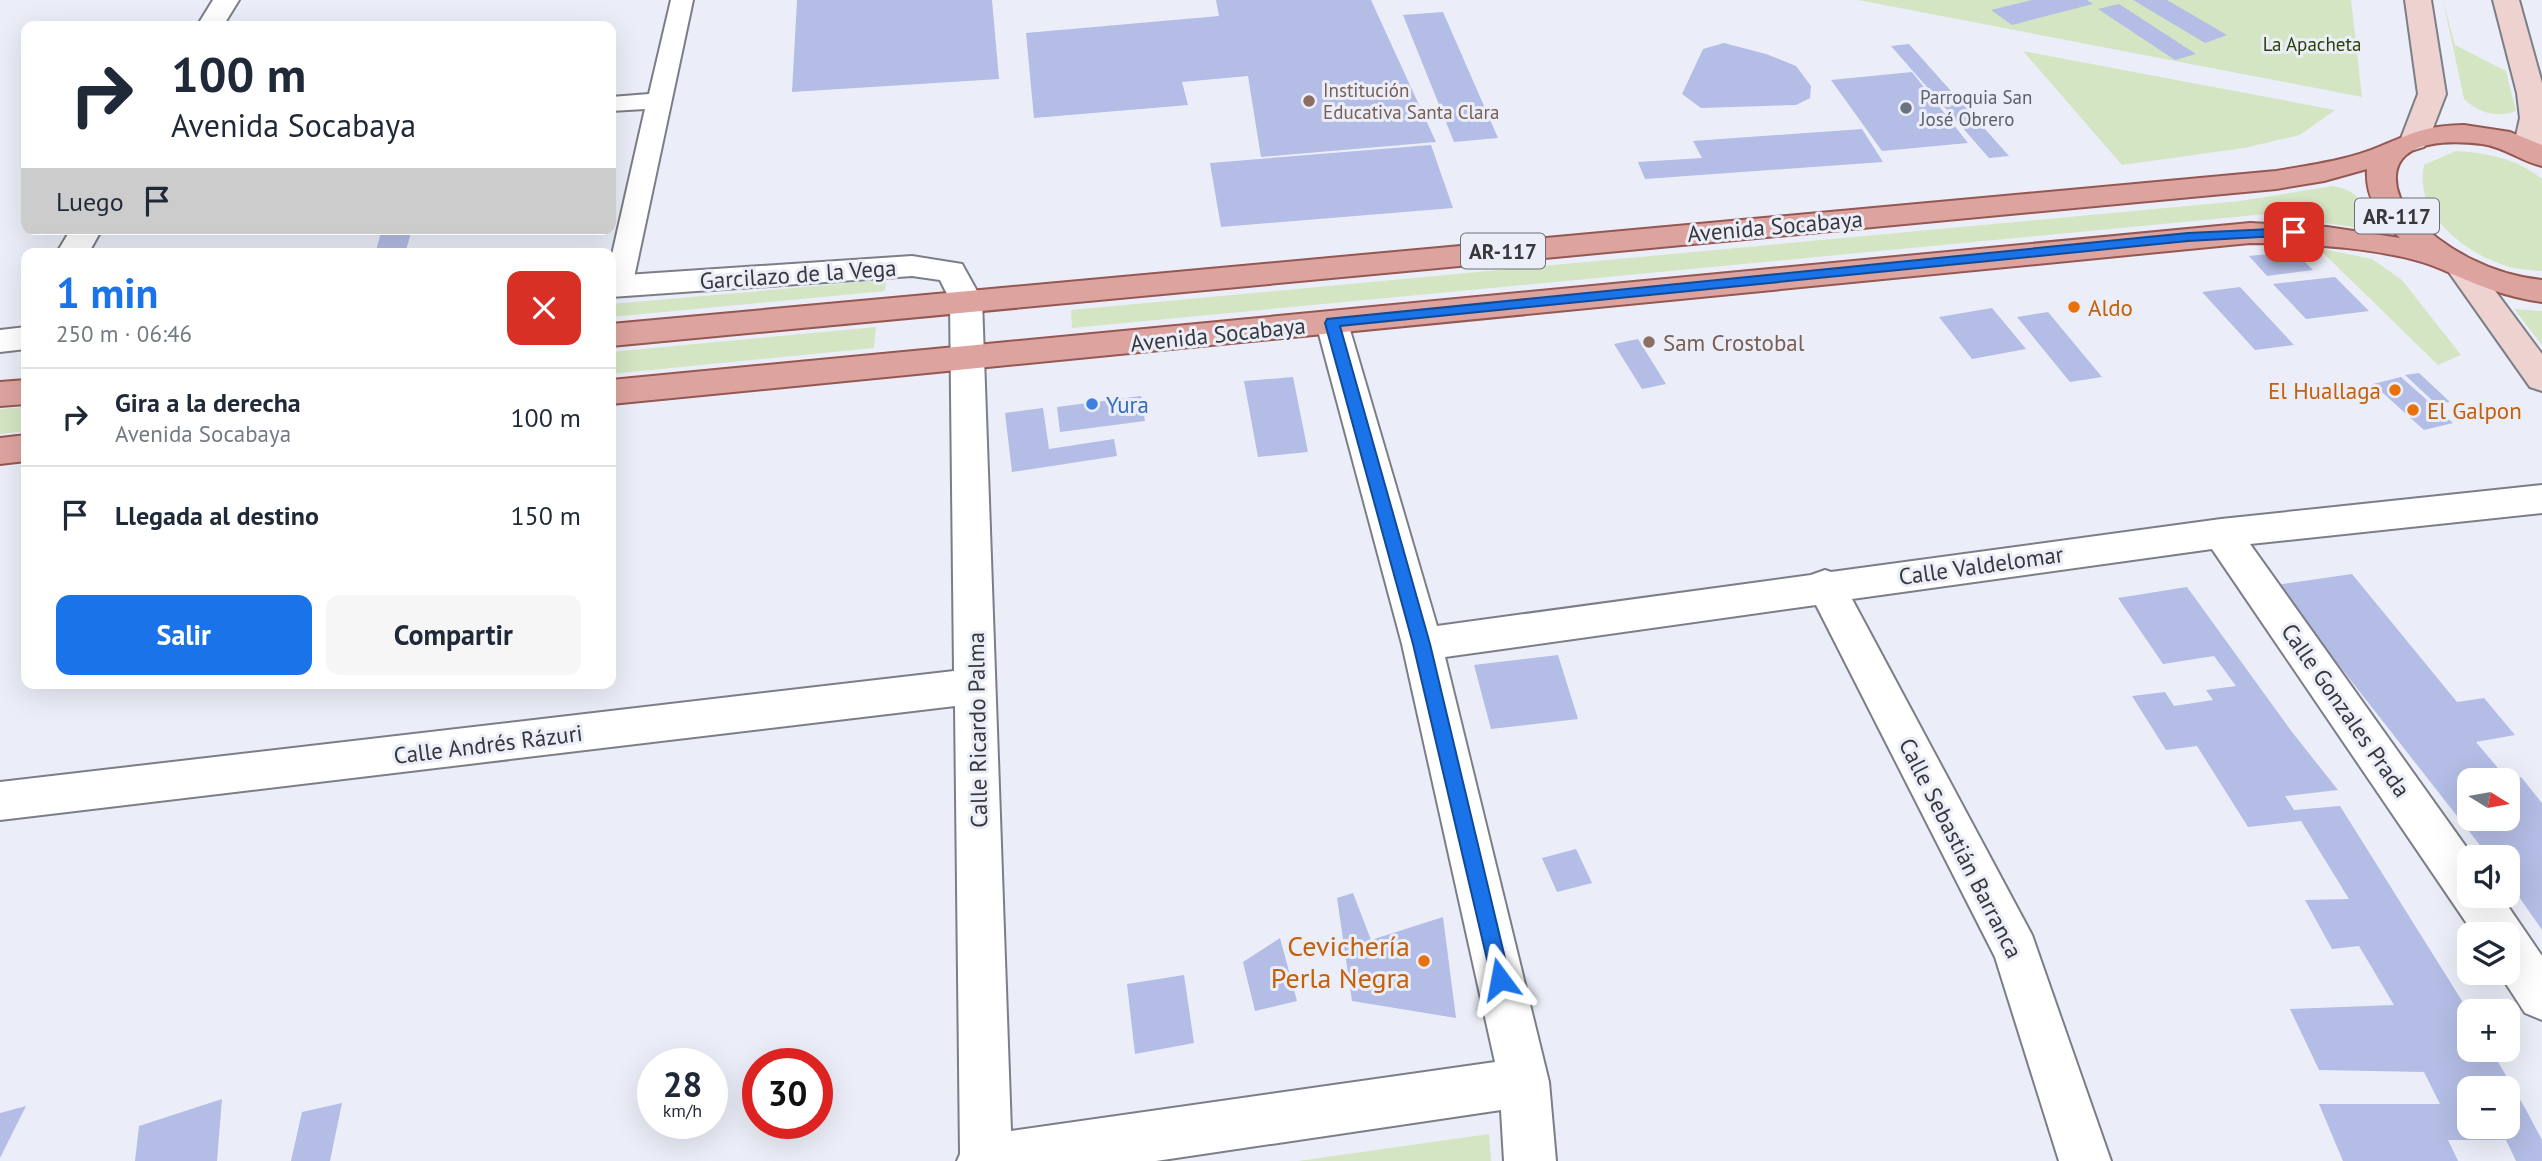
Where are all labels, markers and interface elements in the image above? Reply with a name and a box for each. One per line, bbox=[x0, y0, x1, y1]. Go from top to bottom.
park label: La Apacheta bbox=[2263, 32, 2361, 56]
text: 100 m bbox=[171, 42, 306, 106]
icon: right bbox=[56, 49, 147, 140]
place label: Institución Educativa Santa Clara bbox=[1323, 78, 1499, 124]
place label: Parroquia San José Obrero bbox=[1919, 85, 2032, 131]
marker: Institución Educativa Santa Clara bbox=[1301, 93, 1317, 109]
marker: Parroquia San José Obrero bbox=[1898, 100, 1914, 116]
text: Avenida Socabaya bbox=[171, 104, 416, 146]
icon: arrive bbox=[138, 182, 176, 220]
text: Luego bbox=[56, 185, 124, 218]
road number: AR-117 bbox=[2355, 198, 2439, 234]
pin bbox=[2264, 202, 2324, 262]
street label: Avenida Socabaya bbox=[1686, 204, 1864, 248]
icon: arrive bbox=[2275, 213, 2313, 251]
road number: AR-117 bbox=[1461, 233, 1545, 268]
street label: Garcilazo de la Vega bbox=[699, 253, 897, 295]
text: 1 min bbox=[56, 265, 158, 320]
button: close bbox=[507, 271, 581, 345]
place label: Aldo bbox=[2088, 293, 2133, 322]
marker: Aldo bbox=[2066, 299, 2082, 315]
street label: Avenida Socabaya bbox=[1129, 310, 1307, 358]
text: 250 m · 06:46 bbox=[56, 319, 192, 348]
place label: Sam Crostobal bbox=[1663, 328, 1805, 357]
marker: Sam Crostobal bbox=[1641, 334, 1657, 350]
place label: El Huallaga bbox=[2268, 376, 2381, 405]
marker: El Huallaga bbox=[2387, 382, 2403, 398]
text: Gira a la derecha bbox=[115, 386, 301, 419]
place label: Yura bbox=[1106, 390, 1149, 419]
marker: Yura bbox=[1084, 396, 1100, 412]
place label: El Galpon bbox=[2427, 396, 2522, 425]
icon: right bbox=[56, 398, 94, 436]
text: 100 m bbox=[510, 401, 581, 434]
marker: El Galpon bbox=[2405, 402, 2421, 418]
text: Avenida Socabaya bbox=[115, 419, 291, 448]
icon: arrive bbox=[56, 496, 94, 534]
text: Llegada al destino bbox=[115, 499, 319, 532]
text: 150 m bbox=[510, 499, 581, 532]
street label: Calle Valdelomar bbox=[1897, 539, 2065, 591]
button: Salir bbox=[56, 595, 312, 675]
button: Compartir bbox=[326, 595, 581, 675]
street label: Calle Gonzales Prada bbox=[2275, 618, 2417, 802]
street label: Calle Ricardo Palma bbox=[961, 632, 993, 828]
street label: Calle Andrés Rázuri bbox=[392, 718, 584, 770]
street label: Calle Sebastián Barranca bbox=[1893, 733, 2029, 963]
north arrow bbox=[2457, 768, 2520, 831]
map controls bbox=[2457, 768, 2520, 1139]
button: sound bbox=[2457, 845, 2520, 908]
button: layers bbox=[2457, 922, 2520, 985]
place label: Cevichería Perla Negra bbox=[1271, 927, 1410, 996]
position arrow bbox=[1463, 942, 1537, 1016]
marker: Cevichería Perla Negra bbox=[1416, 953, 1432, 969]
button: + bbox=[2457, 999, 2520, 1062]
speed limit sign: 30 bbox=[742, 1048, 833, 1139]
text: 28 bbox=[663, 1061, 702, 1107]
button: − bbox=[2457, 1076, 2520, 1139]
text: km/h bbox=[663, 1099, 702, 1122]

